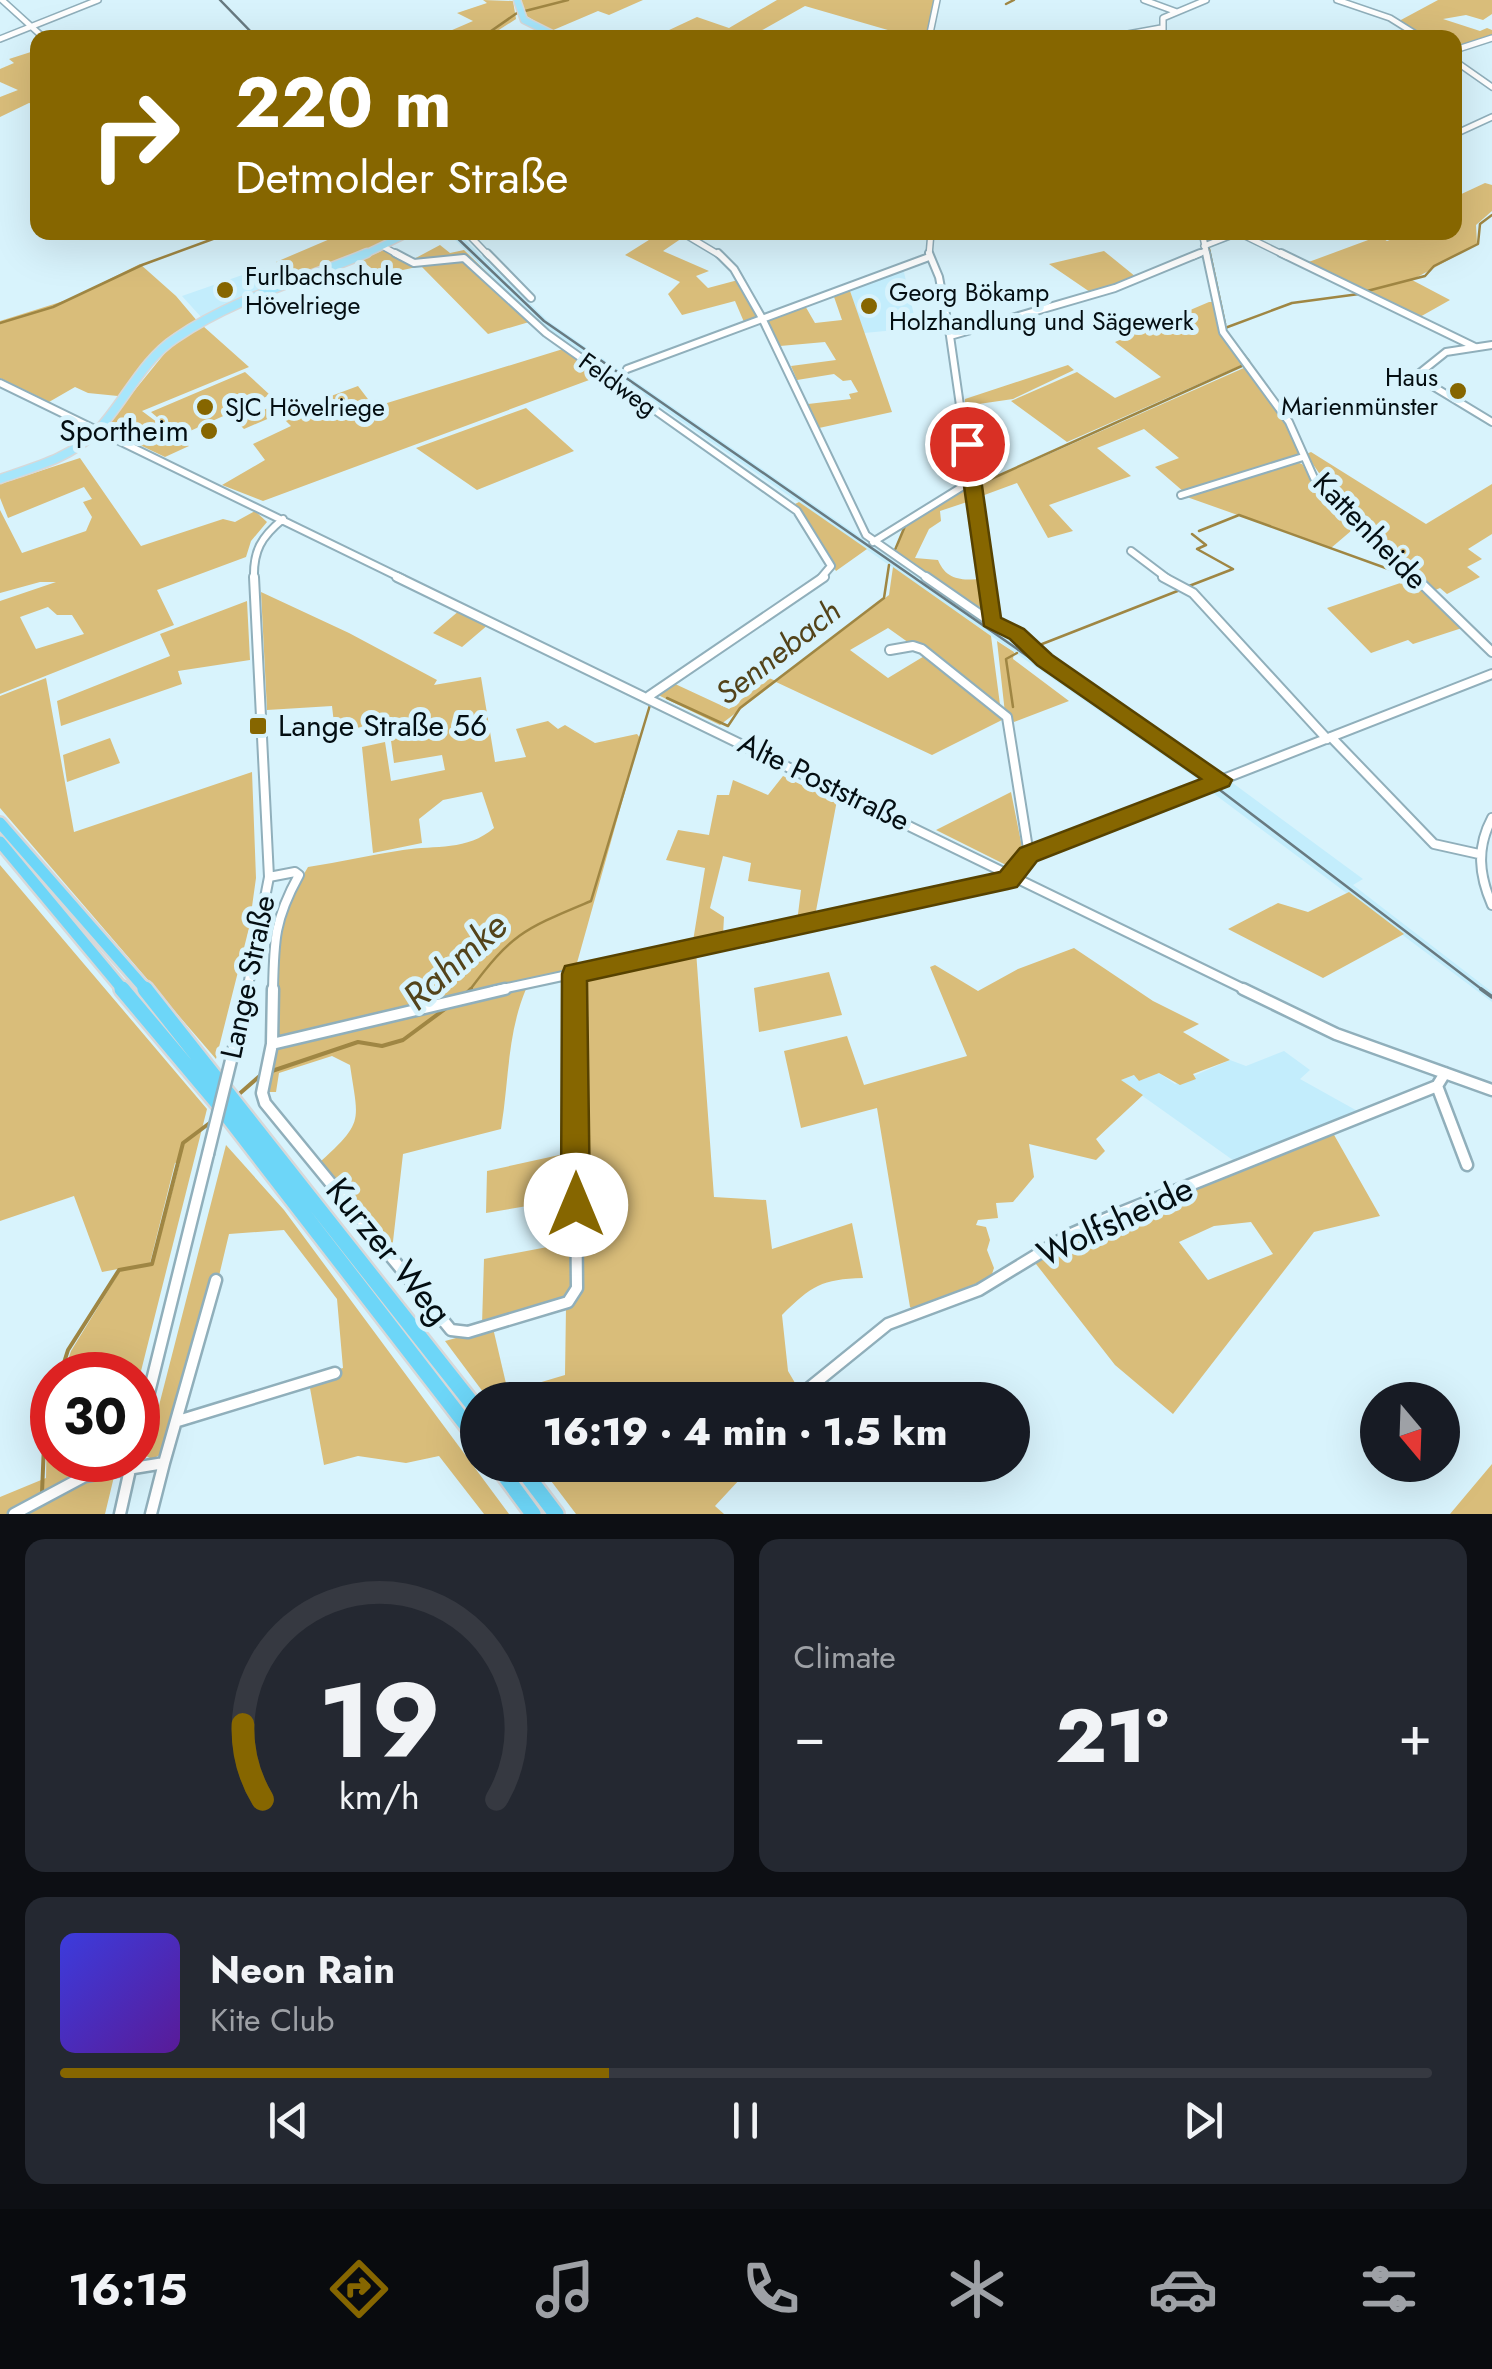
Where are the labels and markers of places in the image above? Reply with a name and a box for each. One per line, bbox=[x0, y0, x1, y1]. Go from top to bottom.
place label: Furlbachschule Hövelriege bbox=[245, 258, 403, 323]
place label: Georg Bökamp Holzhandlung und Sägewerk bbox=[889, 274, 1194, 339]
marker: Furlbachschule Hövelriege bbox=[214, 279, 236, 301]
marker: Georg Bökamp Holzhandlung und Sägewerk bbox=[858, 295, 880, 317]
place label: Haus Marienmünster bbox=[1281, 359, 1438, 424]
marker: Haus Marienmünster bbox=[1447, 380, 1469, 402]
place label: SJC Hövelriege bbox=[225, 389, 385, 425]
marker: SJC Hövelriege bbox=[194, 396, 216, 418]
pin bbox=[925, 402, 1010, 487]
place label: Sportheim bbox=[59, 409, 189, 452]
marker: Sportheim bbox=[198, 420, 220, 442]
place label: Lange Straße 56 bbox=[278, 704, 487, 747]
marker: Lange Straße 56 bbox=[247, 715, 269, 737]

